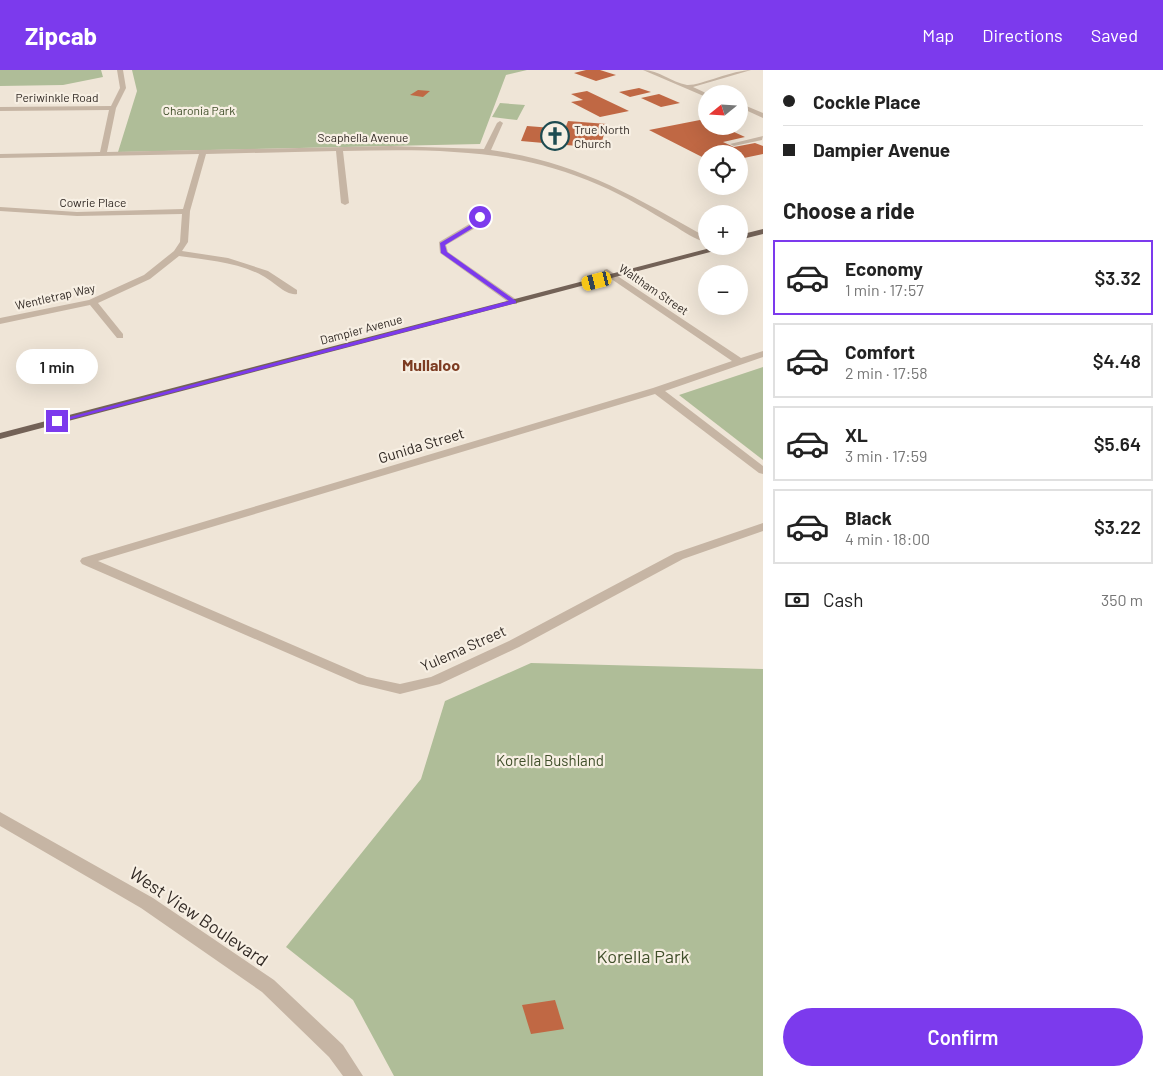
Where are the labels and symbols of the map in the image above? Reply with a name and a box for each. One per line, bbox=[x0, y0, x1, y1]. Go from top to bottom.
north arrow bbox=[698, 85, 748, 135]
street label: Periwinkle Road bbox=[16, 90, 98, 104]
park label: Charonia Park bbox=[163, 103, 235, 117]
church icon: True North Church bbox=[540, 121, 570, 151]
place label: True North Church bbox=[574, 122, 630, 150]
street label: Scaphella Avenue bbox=[318, 130, 408, 144]
street label: Cowrie Place bbox=[59, 195, 127, 209]
route start bbox=[469, 206, 491, 228]
street label: Waltham Street bbox=[617, 261, 691, 317]
car bbox=[580, 270, 613, 292]
street label: Wentletrap Way bbox=[14, 280, 97, 312]
street label: Dampier Avenue bbox=[318, 311, 404, 347]
callout: 1 min bbox=[16, 348, 98, 384]
district label: Mullaloo bbox=[402, 355, 460, 374]
route end bbox=[46, 410, 68, 432]
street label: Gunida Street bbox=[376, 423, 466, 467]
street label: Yulema Street bbox=[418, 621, 508, 675]
park label: Korella Bushland bbox=[496, 751, 604, 769]
street label: West View Boulevard bbox=[126, 861, 272, 971]
park label: Korella Park bbox=[596, 945, 690, 967]

